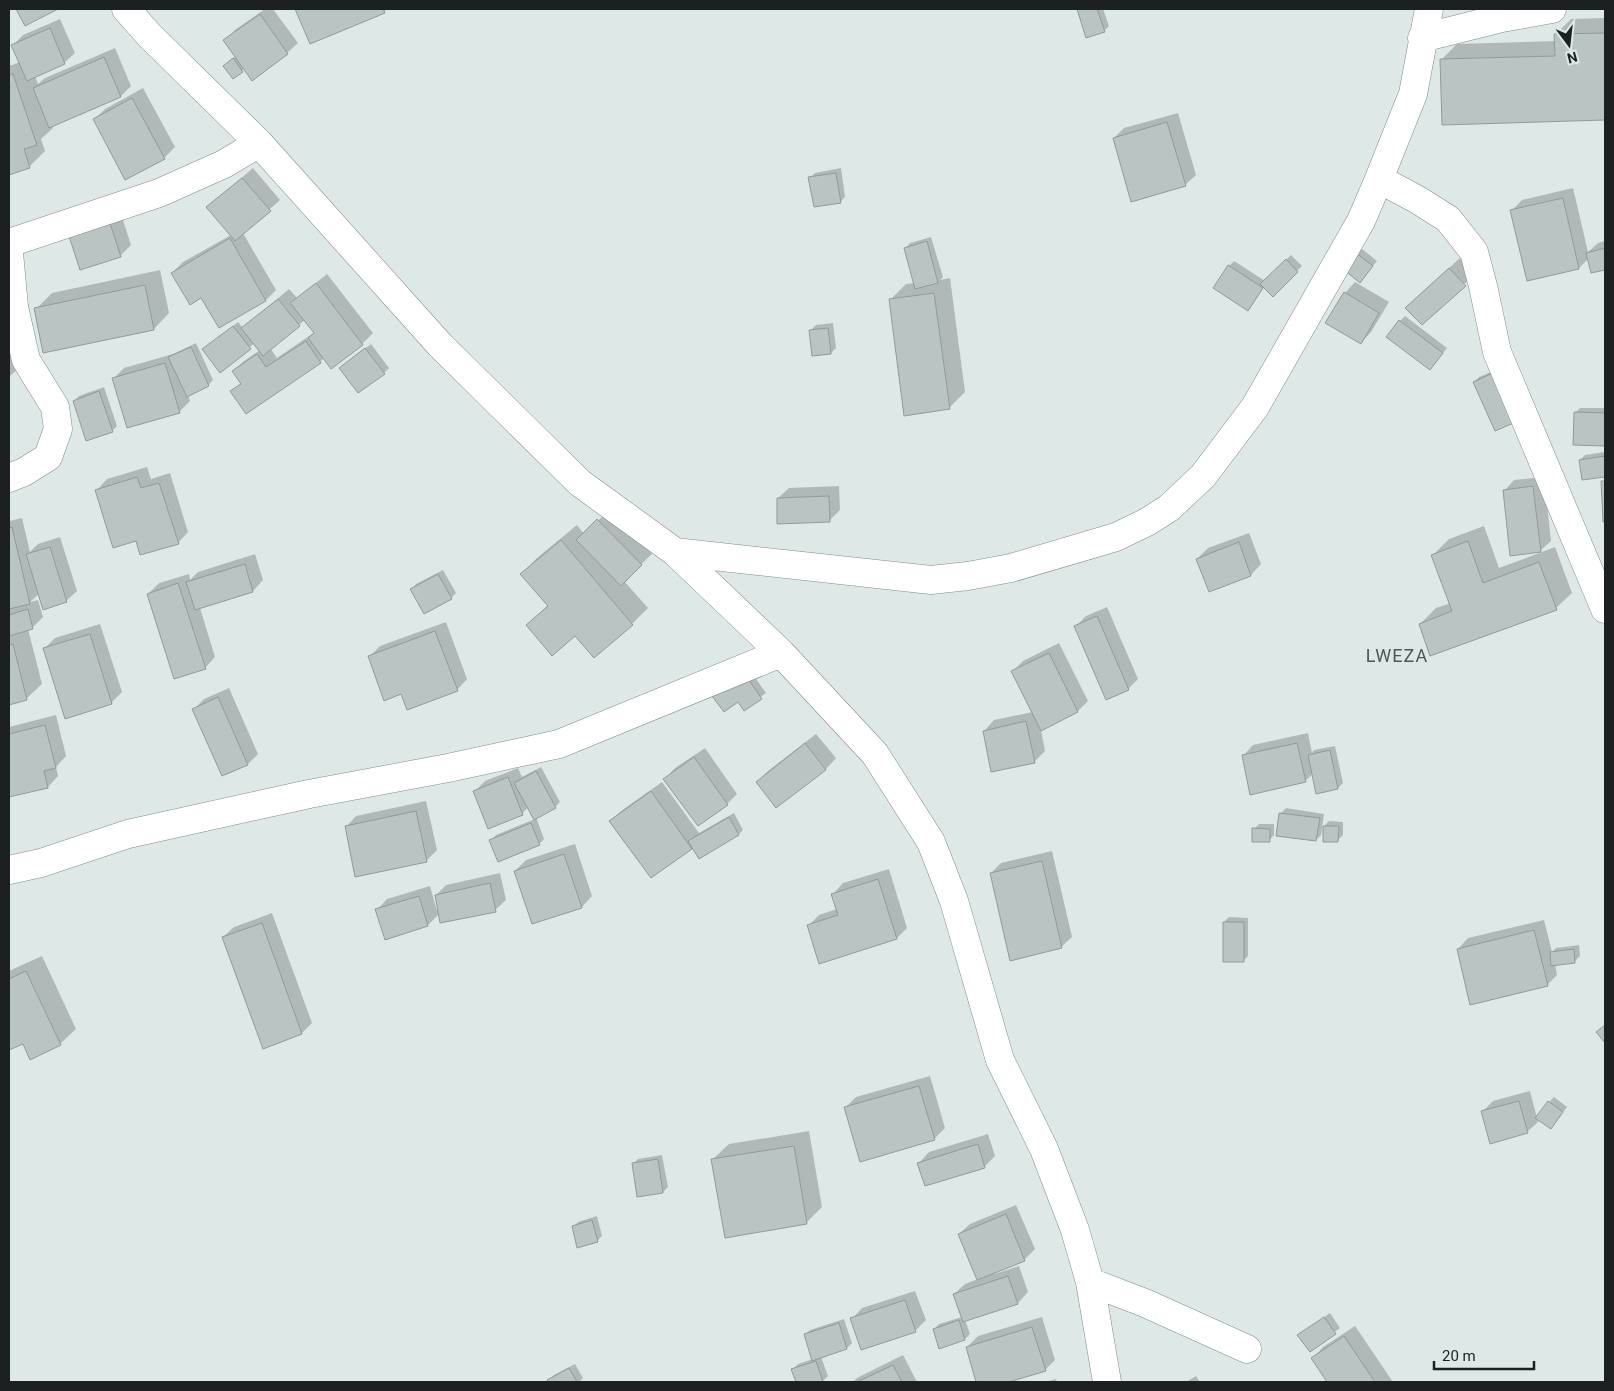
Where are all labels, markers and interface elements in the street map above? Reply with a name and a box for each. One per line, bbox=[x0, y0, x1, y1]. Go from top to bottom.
north arrow bbox=[1544, 20, 1594, 70]
text: N bbox=[1566, 49, 1579, 67]
district label: LWEZA bbox=[1366, 645, 1428, 666]
scale bar bbox=[1434, 1338, 1534, 1370]
text: 20 m bbox=[1442, 1347, 1476, 1365]

